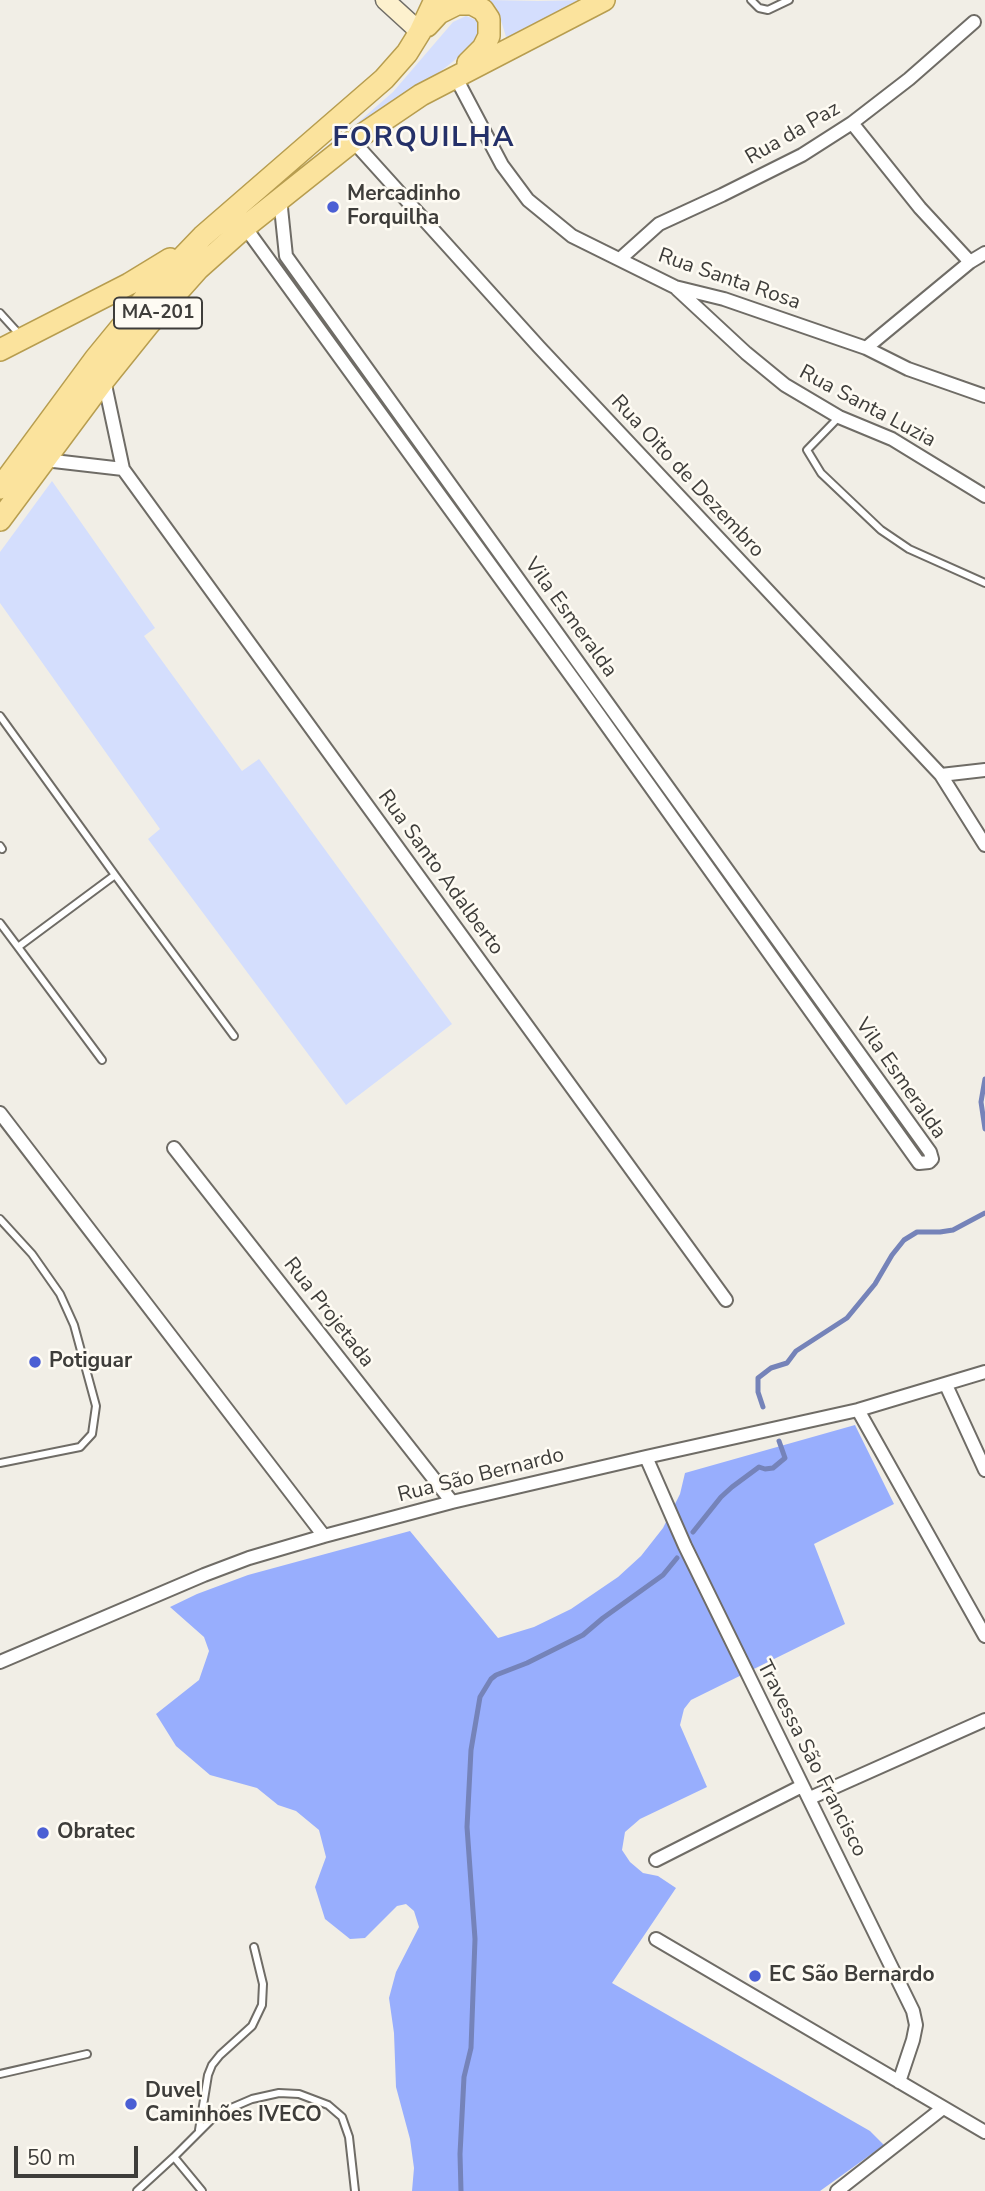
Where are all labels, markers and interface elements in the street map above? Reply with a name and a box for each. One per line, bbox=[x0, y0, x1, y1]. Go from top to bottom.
street label: Rua da Paz bbox=[741, 97, 845, 171]
district label: FORQUILHA bbox=[334, 122, 514, 156]
place label: Mercadinho Forquilha bbox=[347, 182, 461, 232]
marker: Mercadinho Forquilha bbox=[325, 199, 341, 215]
street label: Rua Santa Rosa bbox=[654, 244, 804, 316]
road number: MA-201 bbox=[114, 298, 202, 328]
street label: Rua Santa Luzia bbox=[794, 360, 940, 454]
street label: Rua Oito de Dezembro bbox=[605, 390, 769, 564]
street label: Vila Esmeralda bbox=[518, 553, 622, 683]
street label: Rua Santo Adalberto bbox=[372, 786, 508, 960]
street label: Vila Esmeralda bbox=[849, 1014, 951, 1144]
street label: Rua Projetada bbox=[277, 1253, 379, 1373]
place label: Potiguar bbox=[49, 1349, 132, 1375]
marker: Potiguar bbox=[27, 1354, 43, 1370]
street label: Rua São Bernardo bbox=[395, 1443, 567, 1509]
street label: Travessa São Francisco bbox=[751, 1657, 871, 1861]
place label: Obratec bbox=[57, 1820, 135, 1846]
marker: Obratec bbox=[35, 1825, 51, 1841]
place label: EC São Bernardo bbox=[769, 1963, 935, 1989]
marker: EC São Bernardo bbox=[747, 1968, 763, 1984]
place label: Duvel Caminhões IVECO bbox=[145, 2079, 322, 2129]
marker: Duvel Caminhões IVECO bbox=[123, 2096, 139, 2112]
scale bar bbox=[18, 2132, 142, 2176]
text: 50 m bbox=[27, 2144, 76, 2172]

